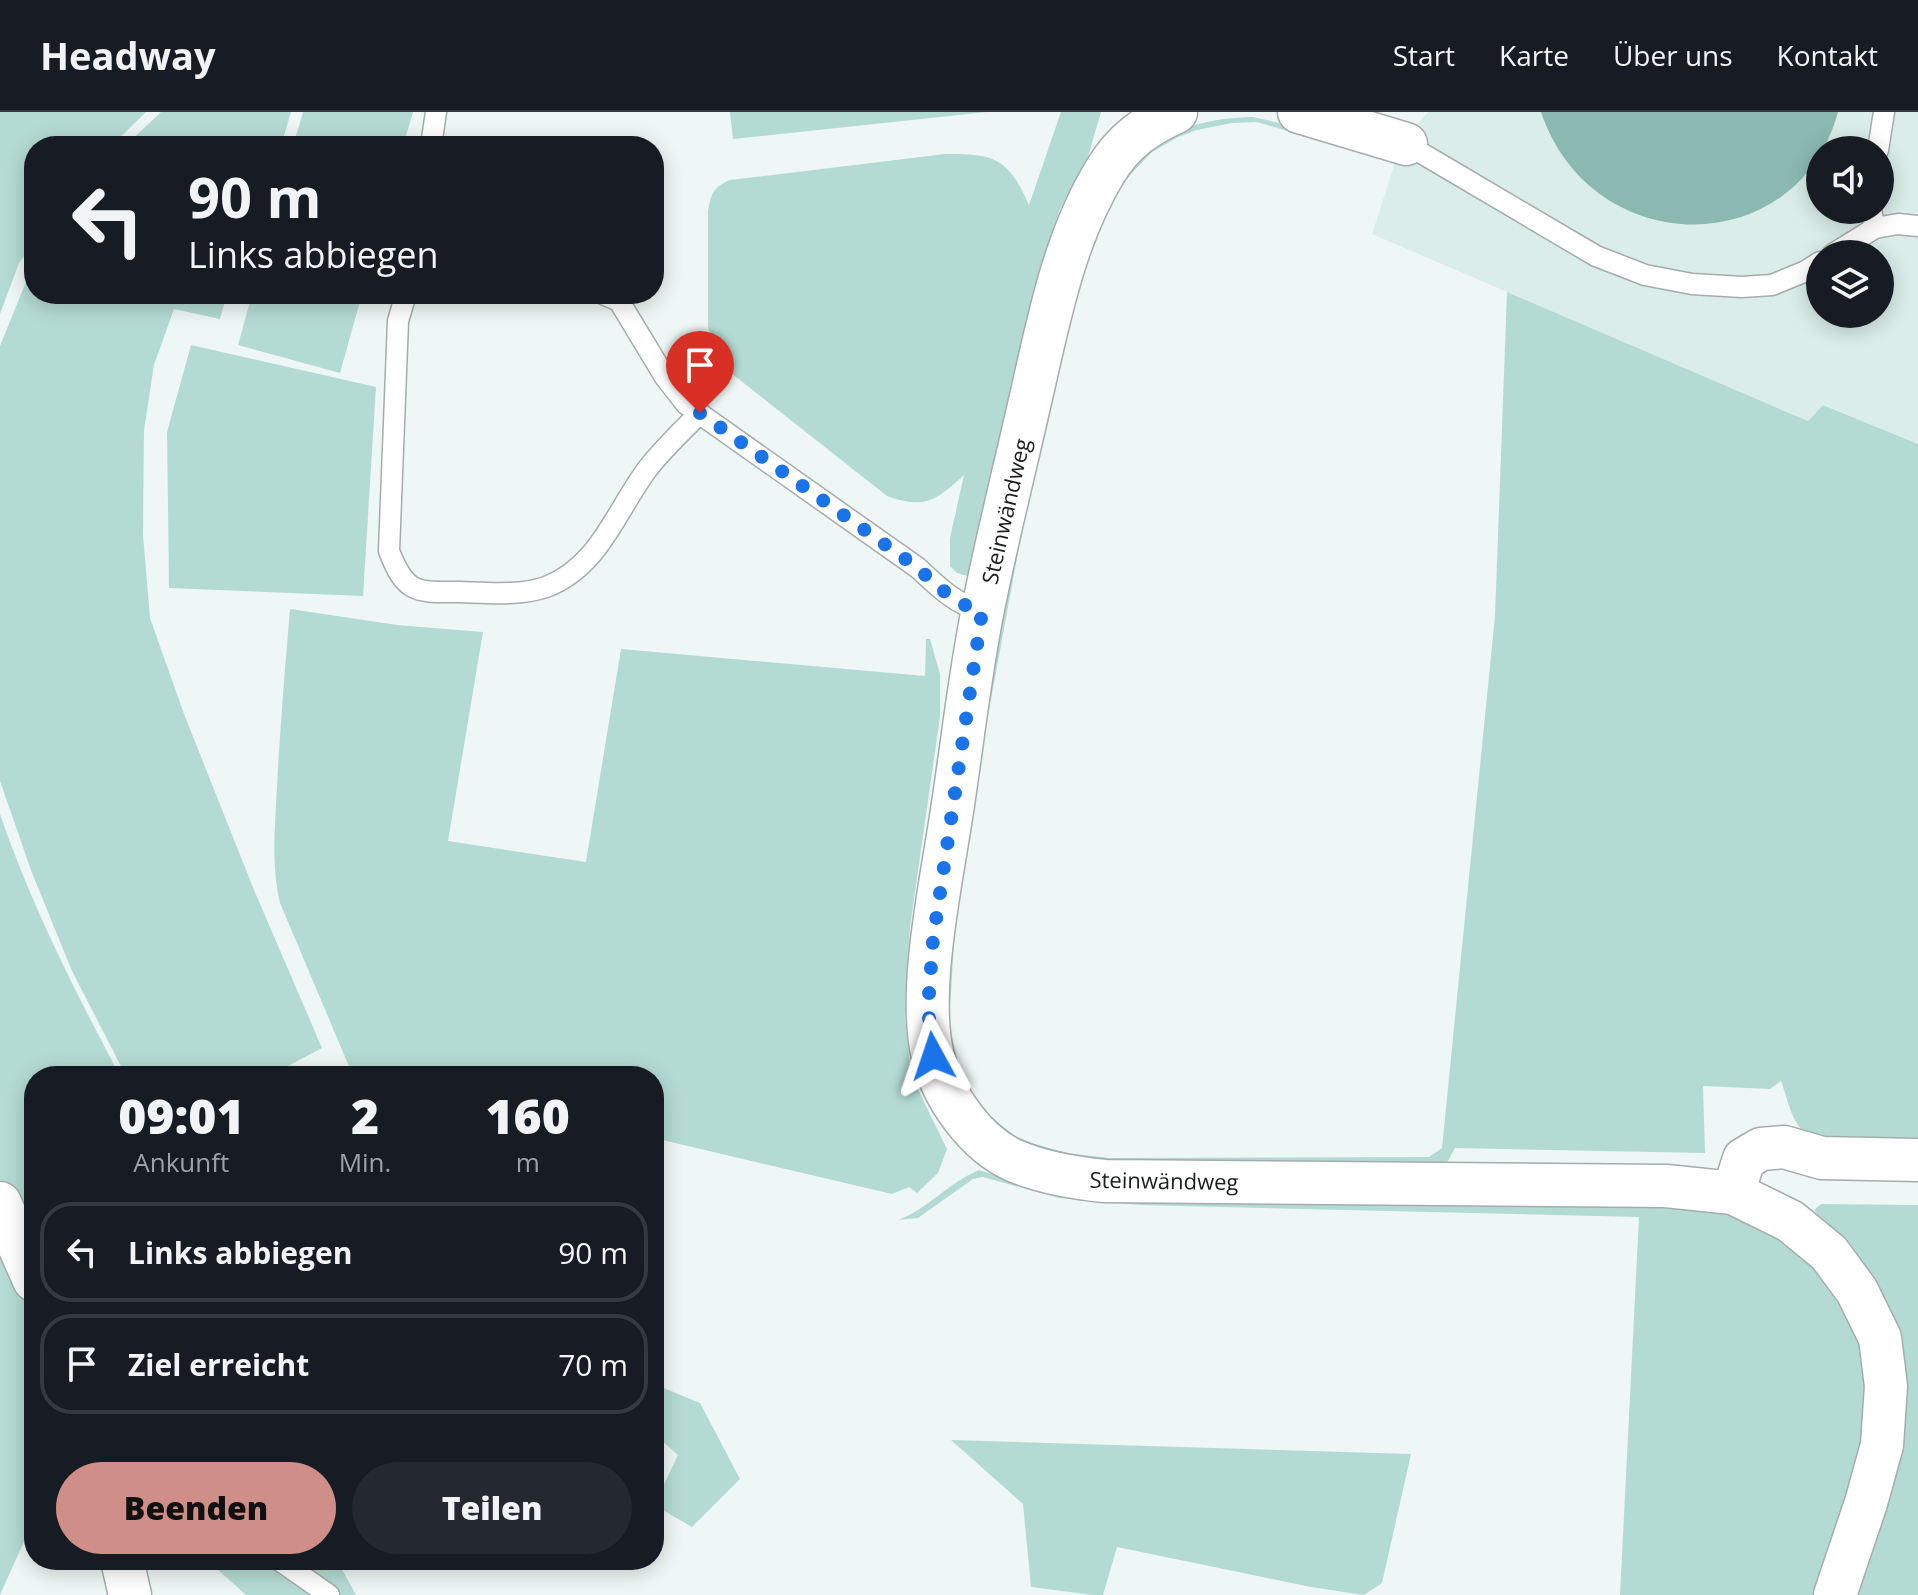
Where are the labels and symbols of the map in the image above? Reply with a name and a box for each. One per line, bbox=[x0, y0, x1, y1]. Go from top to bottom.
pin bbox=[666, 331, 734, 413]
street label: Steinwändweg bbox=[974, 435, 1036, 587]
position arrow bbox=[891, 1014, 975, 1098]
street label: Steinwändweg bbox=[1089, 1164, 1239, 1196]

